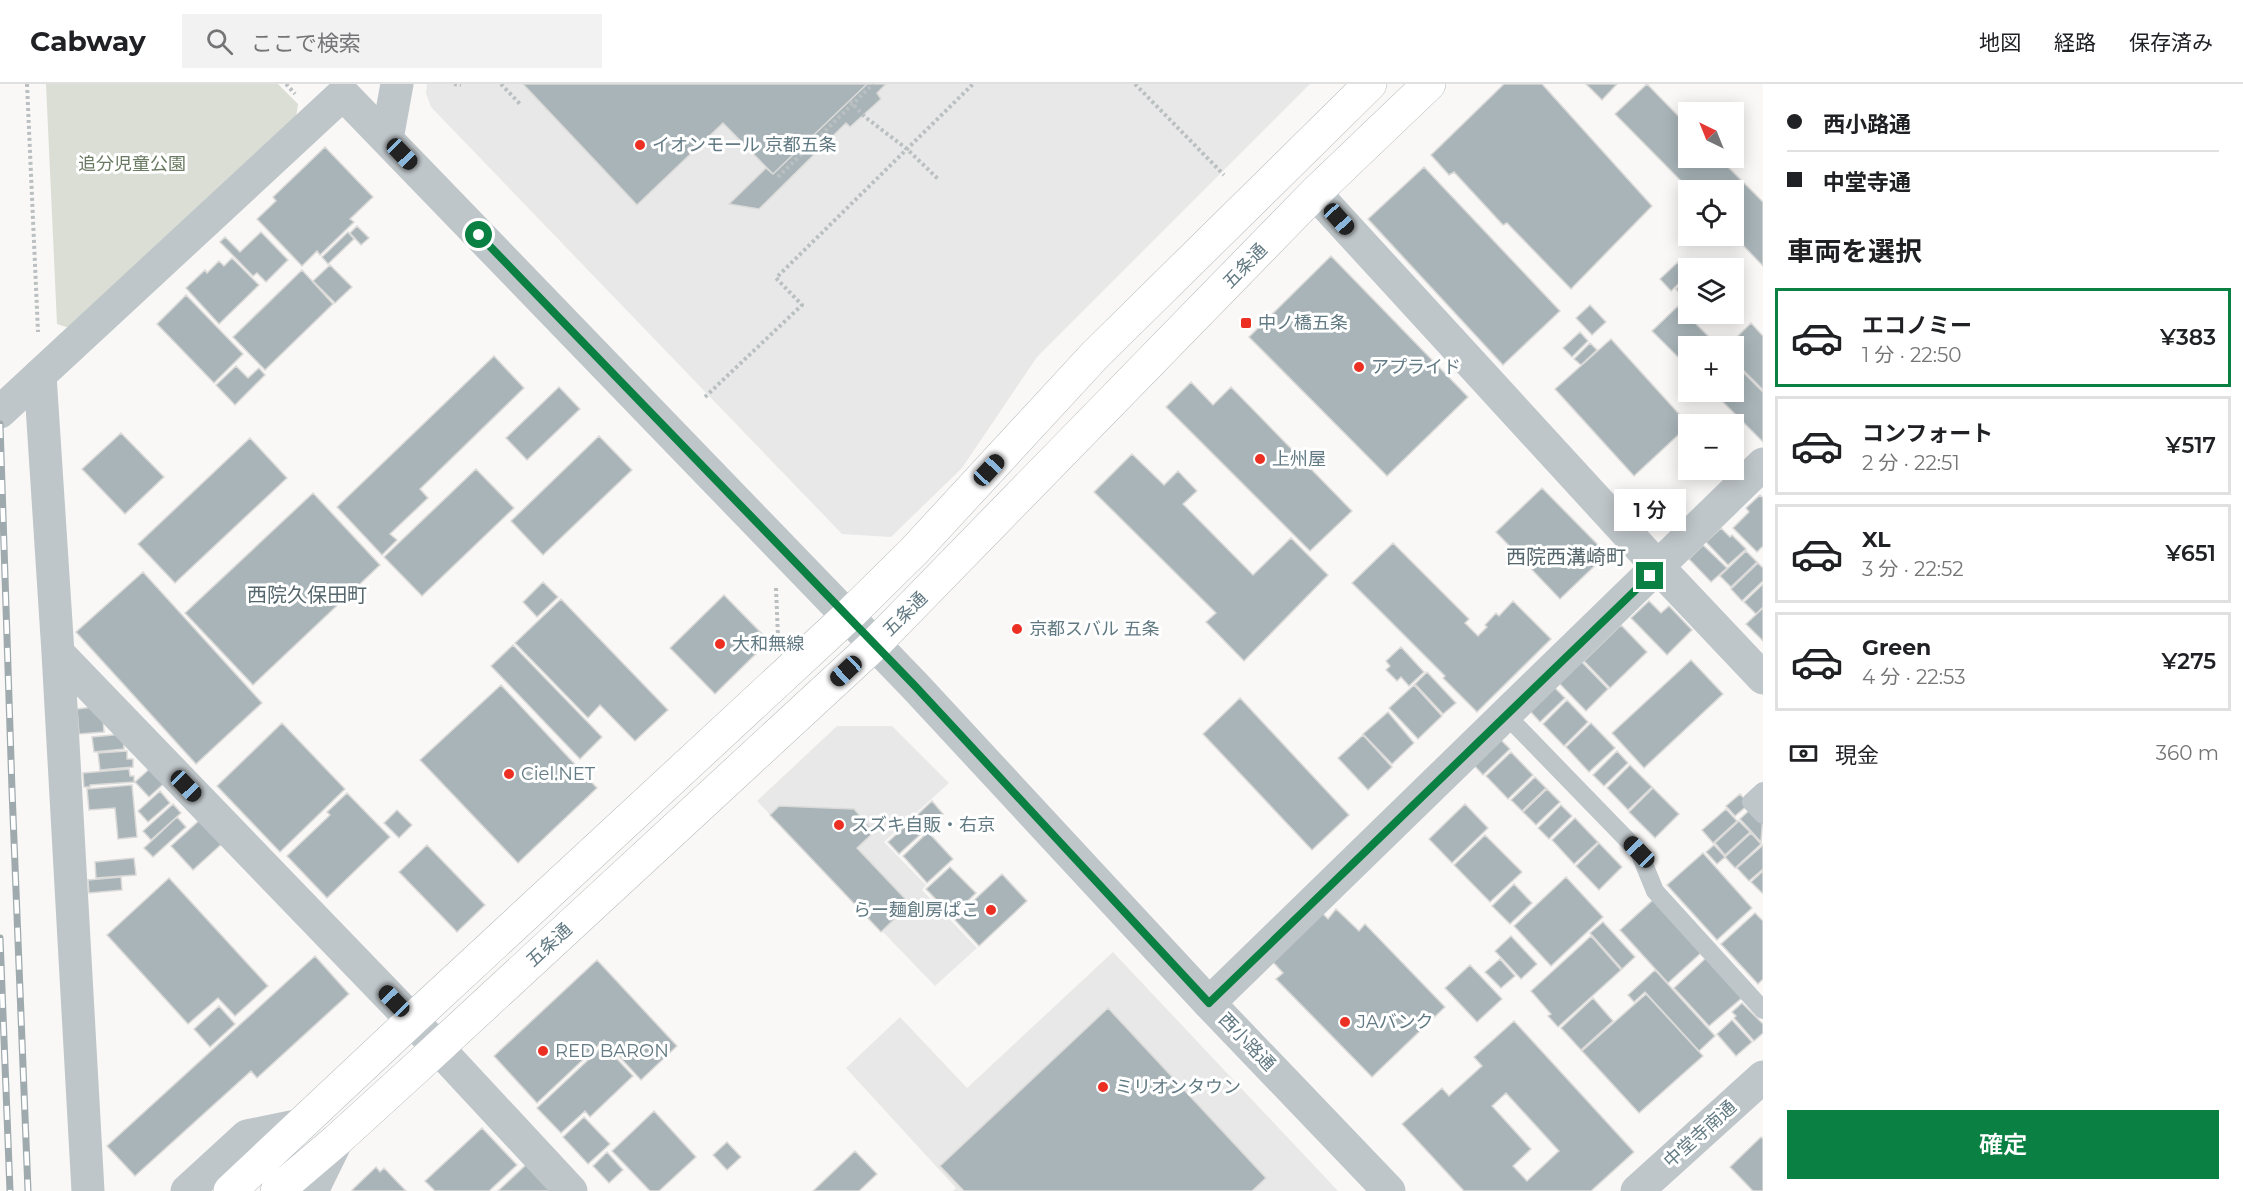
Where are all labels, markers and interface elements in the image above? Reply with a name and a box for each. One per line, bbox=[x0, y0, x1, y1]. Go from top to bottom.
search box bbox=[182, 14, 602, 68]
text: Cabway bbox=[30, 24, 146, 58]
icon: search bbox=[203, 25, 236, 58]
text: ここで検索 bbox=[251, 30, 361, 57]
text: 地図 bbox=[1979, 30, 2021, 55]
text: 経路 bbox=[2054, 30, 2096, 55]
text: 保存済み bbox=[2129, 30, 2213, 55]
north arrow bbox=[1678, 102, 1744, 168]
map controls bbox=[1678, 102, 1744, 480]
text: 西小路通 bbox=[1823, 111, 1911, 138]
place label: イオンモール 京都五条 bbox=[652, 134, 837, 156]
car bbox=[383, 135, 421, 173]
marker: イオンモール 京都五条 bbox=[633, 138, 647, 152]
park label: 追分児童公園 bbox=[78, 153, 186, 175]
text: 中堂寺通 bbox=[1823, 169, 1911, 196]
button: locate bbox=[1678, 180, 1744, 246]
car bbox=[1320, 200, 1358, 238]
route start bbox=[465, 221, 492, 248]
text: 車両を選択 bbox=[1787, 235, 1922, 268]
street label: 五条通 bbox=[1218, 239, 1272, 293]
button: layers bbox=[1678, 258, 1744, 324]
icon: car bbox=[1790, 311, 1844, 365]
place label: 中ノ橋五条 bbox=[1258, 312, 1348, 334]
text: エコノミー bbox=[1862, 312, 1972, 339]
marker: 中ノ橋五条 bbox=[1239, 316, 1253, 330]
text: ¥383 bbox=[2160, 324, 2216, 351]
button: + bbox=[1678, 336, 1744, 402]
text: 1 分 · 22:50 bbox=[1862, 343, 1962, 367]
place label: アプライド bbox=[1371, 356, 1461, 378]
marker: アプライド bbox=[1352, 360, 1366, 374]
button: − bbox=[1678, 414, 1744, 480]
icon: car bbox=[1790, 419, 1844, 473]
text: コンフォート bbox=[1862, 420, 1993, 447]
text: ¥517 bbox=[2166, 432, 2216, 459]
place label: 上州屋 bbox=[1272, 448, 1326, 470]
car bbox=[970, 451, 1008, 489]
text: 2 分 · 22:51 bbox=[1862, 451, 1960, 475]
marker: 上州屋 bbox=[1253, 452, 1267, 466]
callout: 1 分 bbox=[1614, 489, 1686, 531]
text: 1 分 bbox=[1633, 498, 1667, 522]
text: XL bbox=[1862, 526, 1891, 553]
icon: car bbox=[1790, 527, 1844, 581]
text: ¥651 bbox=[2165, 540, 2216, 567]
district label: 西院西溝崎町 bbox=[1506, 545, 1626, 569]
text: 3 分 · 22:52 bbox=[1862, 557, 1964, 581]
route end bbox=[1636, 562, 1663, 589]
district label: 西院久保田町 bbox=[247, 583, 367, 607]
street label: 五条通 bbox=[878, 587, 932, 641]
place label: 京都スバル 五条 bbox=[1029, 618, 1160, 640]
marker: 京都スバル 五条 bbox=[1010, 622, 1024, 636]
place label: 大和無線 bbox=[732, 633, 804, 655]
text: Green bbox=[1862, 634, 1931, 661]
icon: car bbox=[1790, 635, 1844, 689]
marker: 大和無線 bbox=[713, 637, 727, 651]
text: ¥275 bbox=[2161, 648, 2216, 675]
car bbox=[827, 652, 865, 690]
text: 4 分 · 22:53 bbox=[1862, 665, 1965, 689]
icon: cash bbox=[1787, 737, 1820, 770]
text: 360 m bbox=[2156, 741, 2219, 765]
text: 現金 bbox=[1835, 742, 1879, 769]
place label: Ciel.NET bbox=[521, 763, 596, 785]
car bbox=[167, 767, 205, 805]
marker: Ciel.NET bbox=[502, 767, 516, 781]
place label: スズキ自販・右京 bbox=[851, 814, 995, 836]
marker: スズキ自販・右京 bbox=[832, 818, 846, 832]
car bbox=[1620, 833, 1658, 871]
place label: らー麺創房ぱこ bbox=[853, 899, 979, 921]
marker: らー麺創房ぱこ bbox=[984, 903, 998, 917]
street label: 五条通 bbox=[522, 919, 576, 971]
car bbox=[375, 982, 413, 1020]
street label: 西小路通 bbox=[1214, 1008, 1280, 1076]
place label: JAバンク bbox=[1356, 1011, 1434, 1033]
marker: JAバンク bbox=[1338, 1015, 1352, 1029]
place label: RED BARON bbox=[555, 1040, 669, 1062]
marker: RED BARON bbox=[536, 1044, 550, 1058]
place label: ミリオンタウン bbox=[1115, 1076, 1241, 1098]
marker: ミリオンタウン bbox=[1096, 1080, 1110, 1094]
street label: 中堂寺南通 bbox=[1659, 1096, 1741, 1172]
button: 確定 bbox=[1787, 1110, 2219, 1179]

